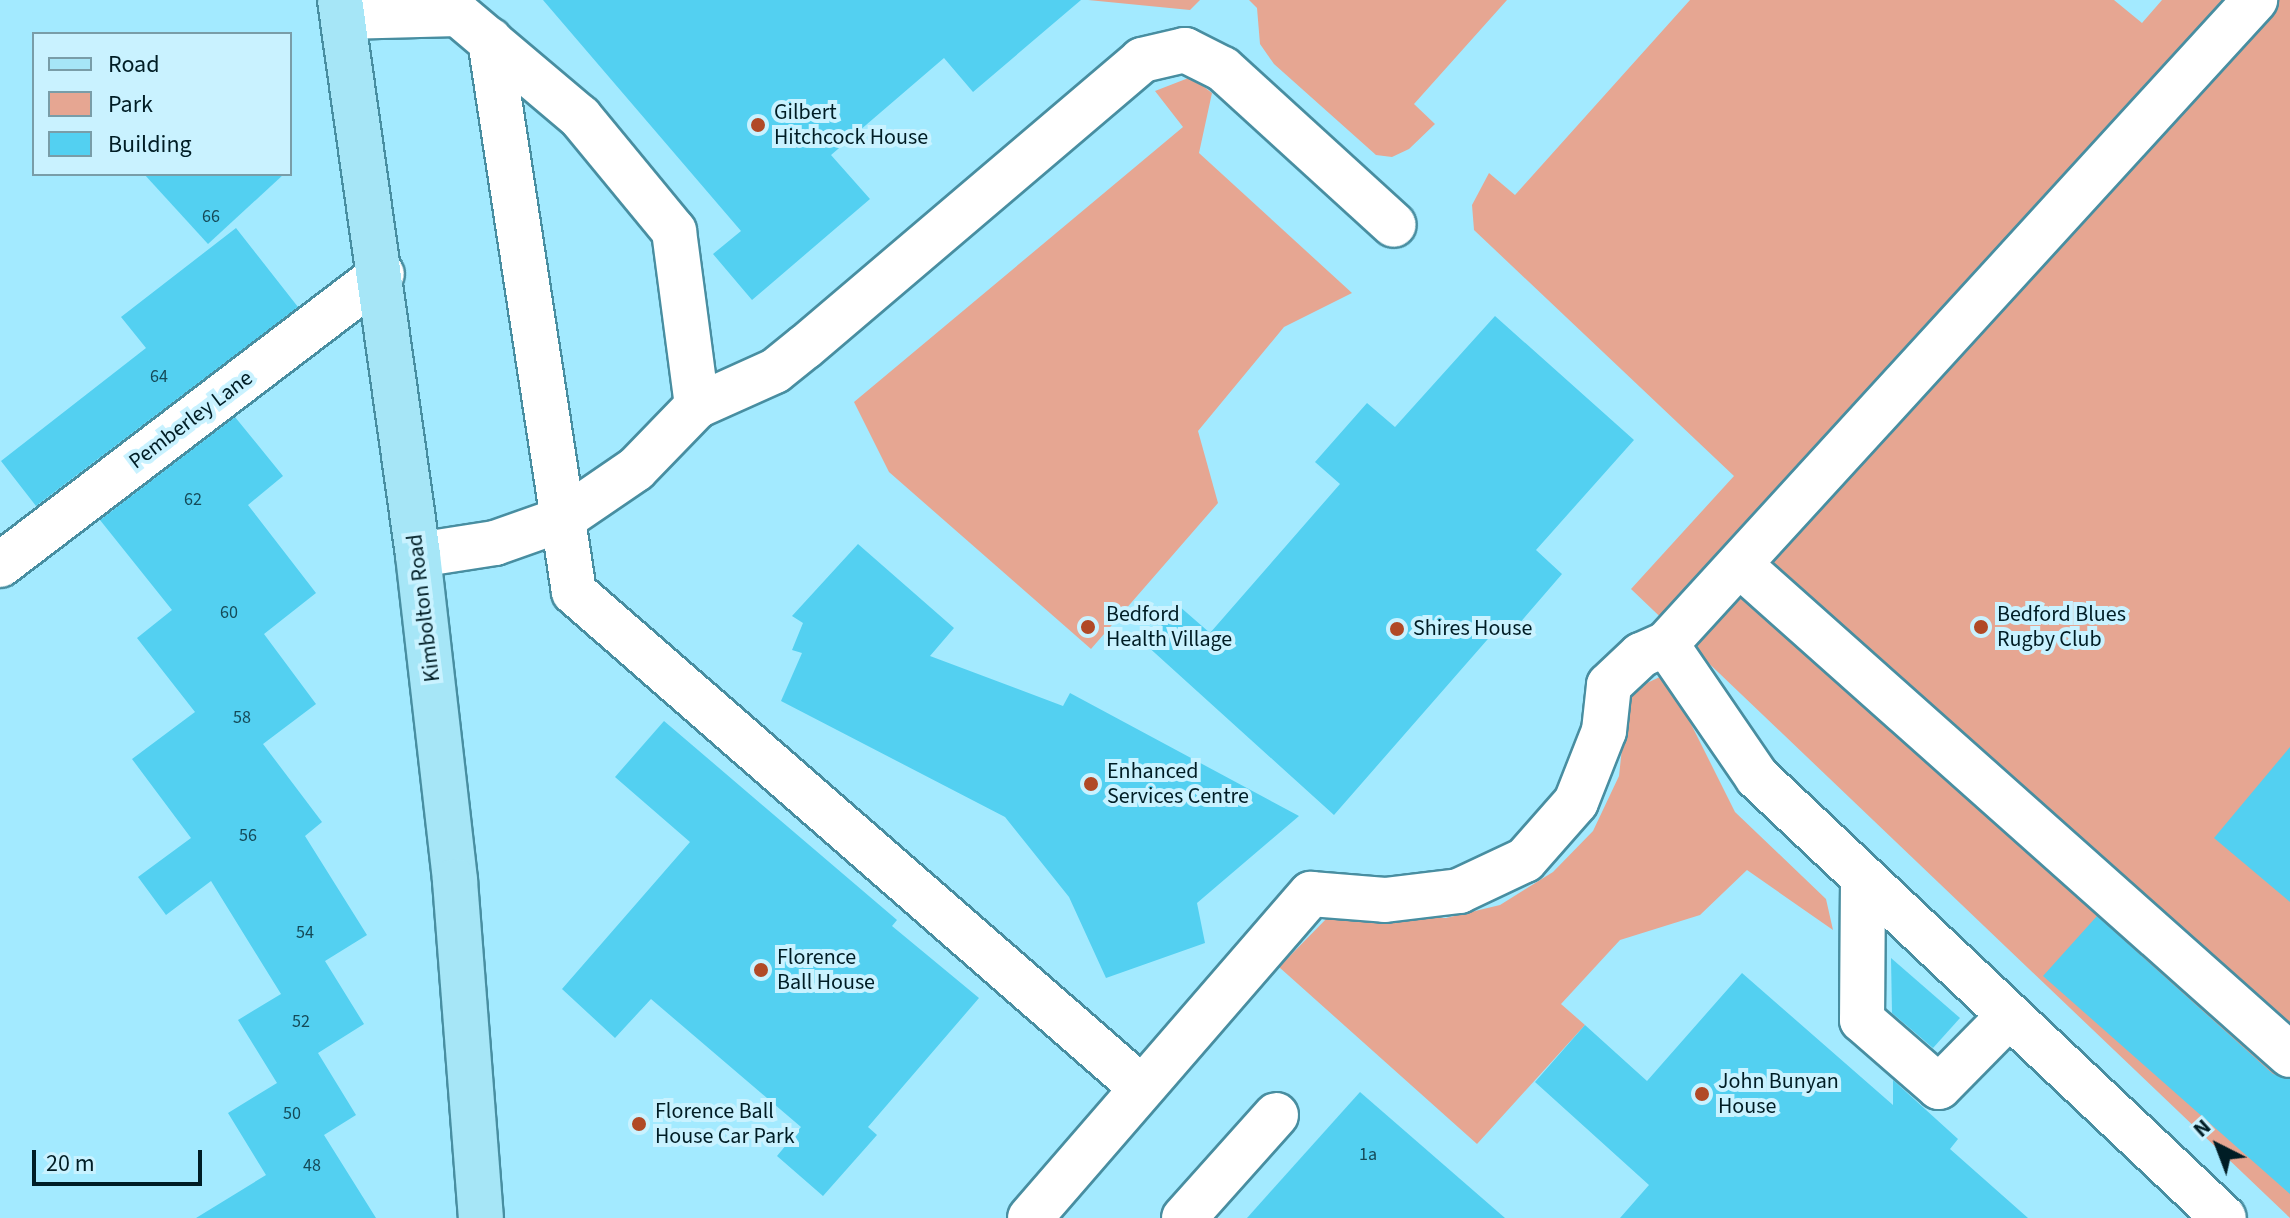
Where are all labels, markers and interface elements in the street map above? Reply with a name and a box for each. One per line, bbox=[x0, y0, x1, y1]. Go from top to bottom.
legend bbox=[32, 32, 292, 176]
text: Road bbox=[108, 47, 160, 82]
text: Park bbox=[108, 87, 153, 122]
place label: Gilbert Hitchcock House bbox=[774, 99, 928, 150]
marker: Gilbert Hitchcock House bbox=[749, 116, 767, 134]
text: Building bbox=[108, 127, 192, 162]
house number: 66 bbox=[202, 206, 220, 228]
street label: Pemberley Lane bbox=[124, 365, 258, 475]
house number: 64 bbox=[150, 366, 168, 388]
house number: 62 bbox=[184, 489, 202, 511]
street label: Kimbolton Road bbox=[402, 533, 446, 683]
place label: Bedford Health Village bbox=[1106, 601, 1232, 652]
place label: Bedford Blues Rugby Club bbox=[1997, 601, 2126, 652]
house number: 60 bbox=[220, 602, 238, 624]
marker: Bedford Health Village bbox=[1077, 616, 1099, 638]
place label: Shires House bbox=[1413, 616, 1532, 642]
marker: Bedford Blues Rugby Club bbox=[1972, 618, 1990, 636]
marker: Shires House bbox=[1388, 620, 1406, 638]
house number: 58 bbox=[233, 707, 251, 729]
place label: Enhanced Services Centre bbox=[1107, 758, 1249, 810]
marker: Enhanced Services Centre bbox=[1082, 775, 1100, 793]
house number: 56 bbox=[239, 825, 257, 847]
house number: 54 bbox=[296, 922, 314, 944]
place label: Florence Ball House bbox=[777, 944, 875, 996]
marker: Florence Ball House bbox=[752, 961, 770, 979]
house number: 52 bbox=[292, 1011, 310, 1033]
place label: John Bunyan House bbox=[1718, 1068, 1839, 1120]
marker: John Bunyan House bbox=[1693, 1085, 1711, 1103]
place label: Florence Ball House Car Park bbox=[655, 1098, 795, 1150]
house number: 50 bbox=[283, 1103, 301, 1125]
north arrow bbox=[2178, 1106, 2258, 1186]
text: N bbox=[2186, 1111, 2218, 1145]
marker: Florence Ball House Car Park bbox=[630, 1115, 648, 1133]
scale bar bbox=[36, 1134, 206, 1184]
house number: 1a bbox=[1359, 1144, 1377, 1166]
text: 20 m bbox=[46, 1146, 95, 1181]
house number: 48 bbox=[303, 1155, 321, 1177]

